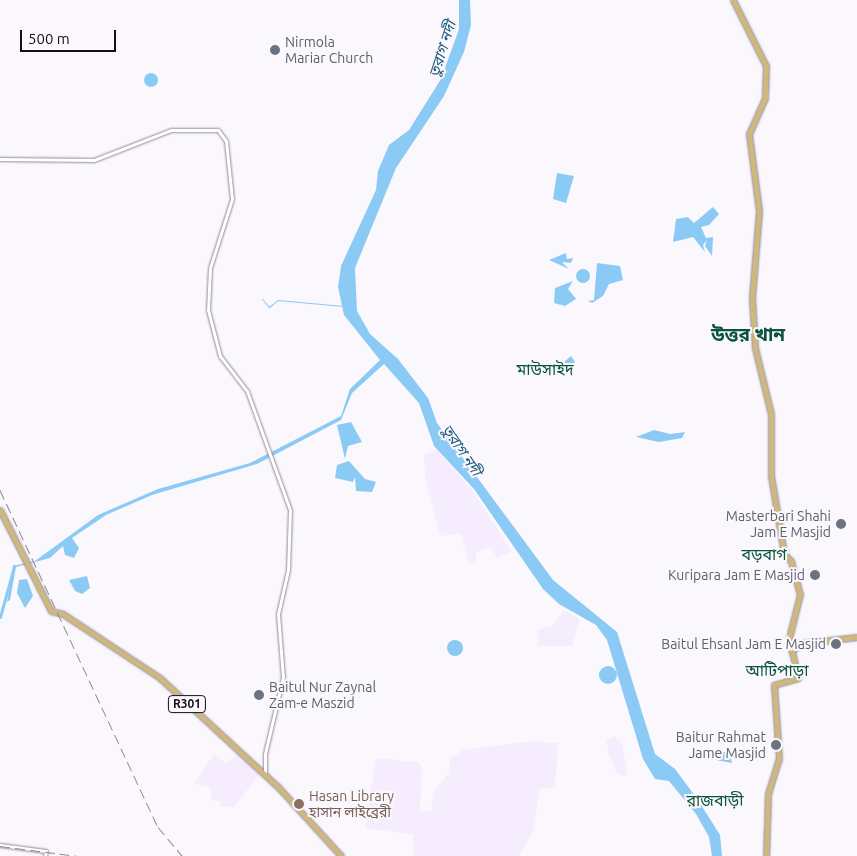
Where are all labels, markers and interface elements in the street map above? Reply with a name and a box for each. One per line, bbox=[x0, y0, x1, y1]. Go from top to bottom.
water label: তুরাগ নদী bbox=[424, 19, 460, 79]
scale bar bbox=[22, 20, 119, 52]
text: 500 m bbox=[28, 30, 70, 47]
place label: Nirmola Mariar Church bbox=[285, 34, 373, 66]
marker: Nirmola Mariar Church bbox=[269, 44, 281, 56]
district label: উত্তর খান bbox=[711, 324, 785, 346]
district label: মাউসাইদ bbox=[516, 359, 574, 379]
water label: তুরাগ নদী bbox=[438, 421, 486, 479]
place label: Masterbari Shahi Jam E Masjid bbox=[726, 508, 831, 540]
marker: Masterbari Shahi Jam E Masjid bbox=[835, 518, 847, 530]
district label: বড়বাগ bbox=[741, 544, 787, 564]
place label: Kuripara Jam E Masjid bbox=[668, 567, 805, 583]
marker: Kuripara Jam E Masjid bbox=[809, 569, 821, 581]
place label: Baitul Ehsanl Jam E Masjid bbox=[661, 636, 826, 652]
marker: Baitul Ehsanl Jam E Masjid bbox=[830, 638, 842, 650]
district label: আটিপাড়া bbox=[746, 660, 808, 680]
place label: Baitul Nur Zaynal Zam-e Maszid bbox=[269, 679, 376, 712]
marker: Baitul Nur Zaynal Zam-e Maszid bbox=[253, 689, 265, 701]
road number: R301 bbox=[167, 694, 207, 714]
place label: Baitur Rahmat Jame Masjid bbox=[676, 729, 766, 762]
marker: Baitur Rahmat Jame Masjid bbox=[770, 739, 782, 751]
place label: Hasan Library হাসান লাইব্রেরী bbox=[309, 788, 394, 820]
district label: রাজবাড়ী bbox=[686, 790, 744, 810]
marker: Hasan Library হাসান লাইব্রেরী bbox=[293, 798, 305, 810]

